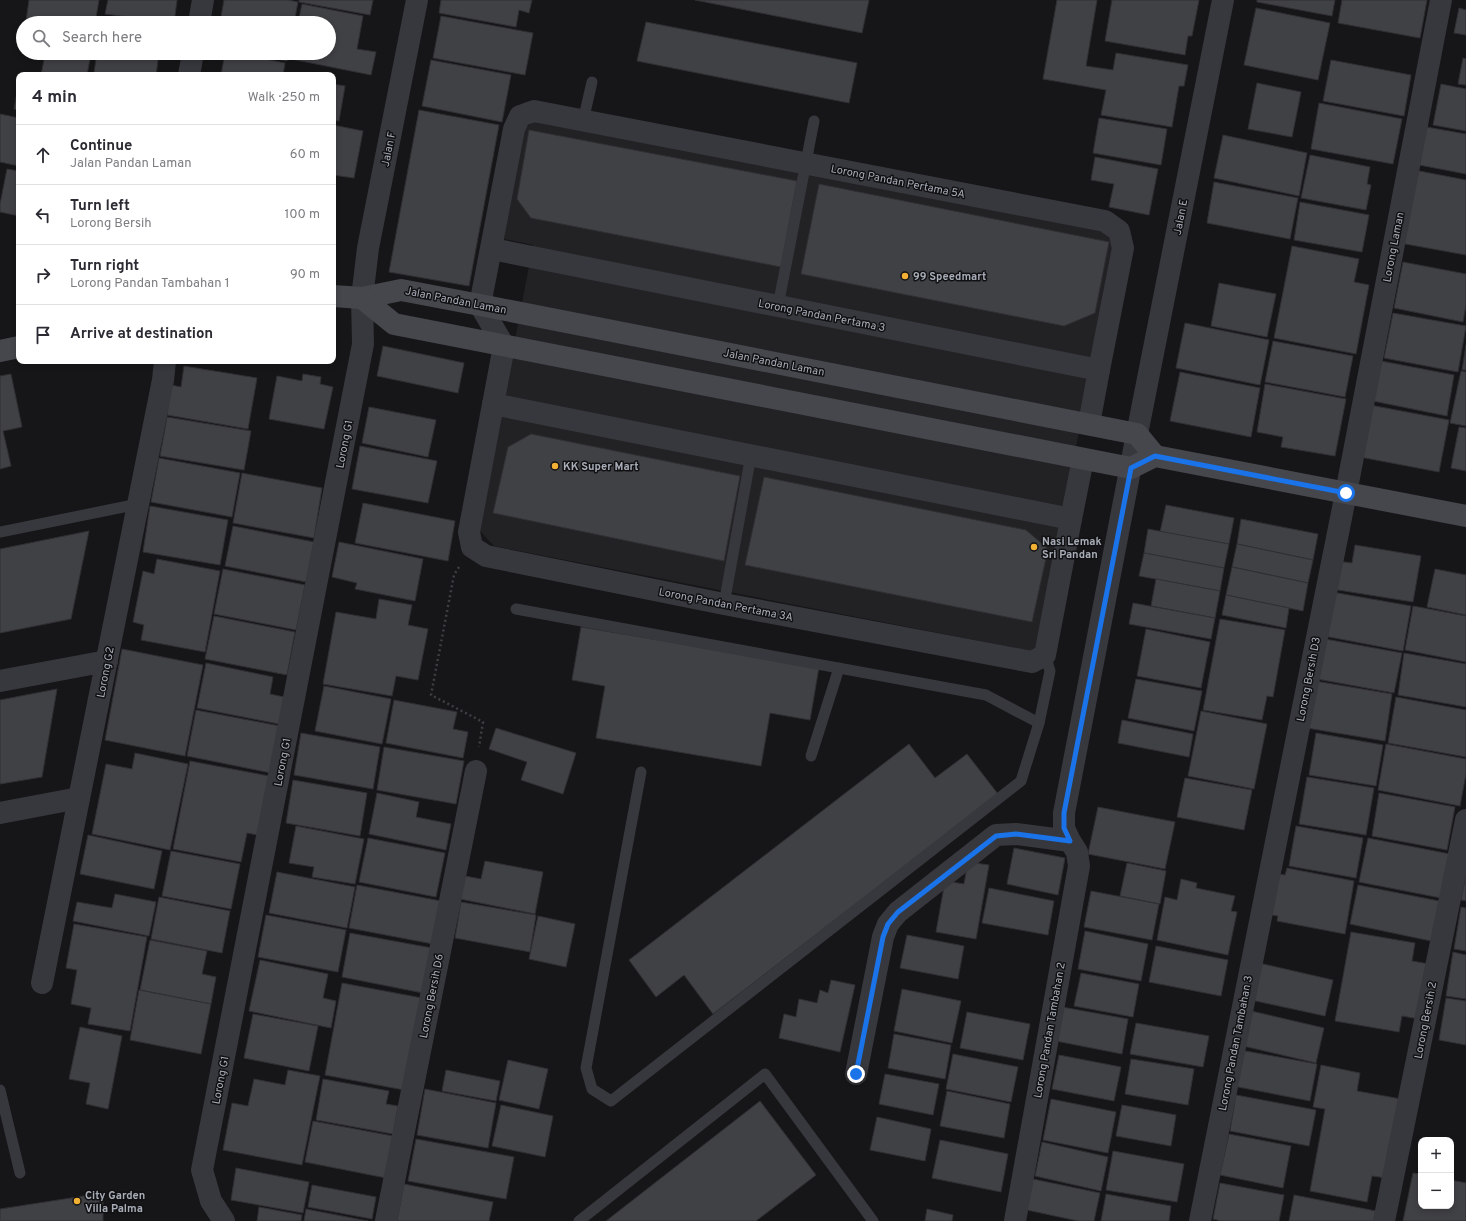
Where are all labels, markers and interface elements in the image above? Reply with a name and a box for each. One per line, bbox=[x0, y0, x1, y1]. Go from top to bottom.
search box bbox=[16, 16, 336, 60]
icon: search bbox=[30, 27, 52, 49]
text: Search here bbox=[62, 29, 142, 48]
text: 4 min bbox=[32, 87, 77, 109]
text: Walk · 250 m bbox=[248, 90, 320, 106]
street label: Jalan F bbox=[379, 130, 399, 168]
text: Continue bbox=[70, 137, 132, 156]
icon: ahead bbox=[32, 144, 54, 166]
text: 60 m bbox=[290, 147, 320, 163]
text: Jalan Pandan Laman bbox=[70, 156, 192, 172]
street label: Lorong Pandan Pertama 5A bbox=[829, 162, 966, 202]
text: Turn left bbox=[70, 197, 130, 216]
street label: Jalan E bbox=[1171, 198, 1191, 236]
icon: left bbox=[32, 204, 54, 226]
text: 100 m bbox=[284, 207, 320, 223]
street label: Lorong Laman bbox=[1380, 211, 1408, 283]
text: Lorong Bersih bbox=[70, 216, 152, 232]
text: Turn right bbox=[70, 257, 139, 276]
icon: right bbox=[32, 264, 54, 286]
text: 90 m bbox=[290, 267, 320, 283]
place label: 99 Speedmart bbox=[913, 270, 986, 284]
marker: 99 Speedmart bbox=[900, 271, 910, 281]
text: Lorong Pandan Tambahan 1 bbox=[70, 276, 230, 292]
street label: Jalan Pandan Laman bbox=[404, 284, 508, 318]
street label: Lorong Pandan Pertama 3 bbox=[757, 297, 887, 335]
icon: arrive bbox=[32, 324, 54, 346]
text: Arrive at destination bbox=[70, 325, 213, 344]
street label: Jalan Pandan Laman bbox=[722, 346, 826, 380]
street label: Lorong G1 bbox=[333, 419, 357, 470]
place label: KK Super Mart bbox=[563, 460, 639, 474]
marker: KK Super Mart bbox=[550, 461, 560, 471]
route start bbox=[1337, 484, 1355, 502]
place label: Nasi Lemak Sri Pandan bbox=[1042, 535, 1102, 562]
marker: Nasi Lemak Sri Pandan bbox=[1029, 542, 1039, 552]
street label: Lorong Pandan Pertama 3A bbox=[657, 585, 794, 625]
street label: Lorong Bersih D3 bbox=[1294, 636, 1324, 723]
street label: Lorong G2 bbox=[94, 645, 118, 699]
street label: Lorong G1 bbox=[271, 737, 295, 788]
street label: Lorong Bersih D6 bbox=[417, 953, 447, 1040]
street label: Lorong Pandan Tambahan 2 bbox=[1031, 961, 1069, 1099]
street label: Lorong Pandan Tambahan 3 bbox=[1216, 974, 1256, 1112]
street label: Lorong Bersih 2 bbox=[1412, 980, 1440, 1060]
street label: Lorong G1 bbox=[209, 1055, 233, 1106]
route end bbox=[847, 1065, 865, 1083]
map controls bbox=[1418, 1137, 1454, 1209]
button: + bbox=[1418, 1137, 1454, 1173]
button: − bbox=[1418, 1173, 1454, 1209]
place label: City Garden Villa Palma bbox=[85, 1189, 145, 1216]
marker: City Garden Villa Palma bbox=[72, 1196, 82, 1206]

